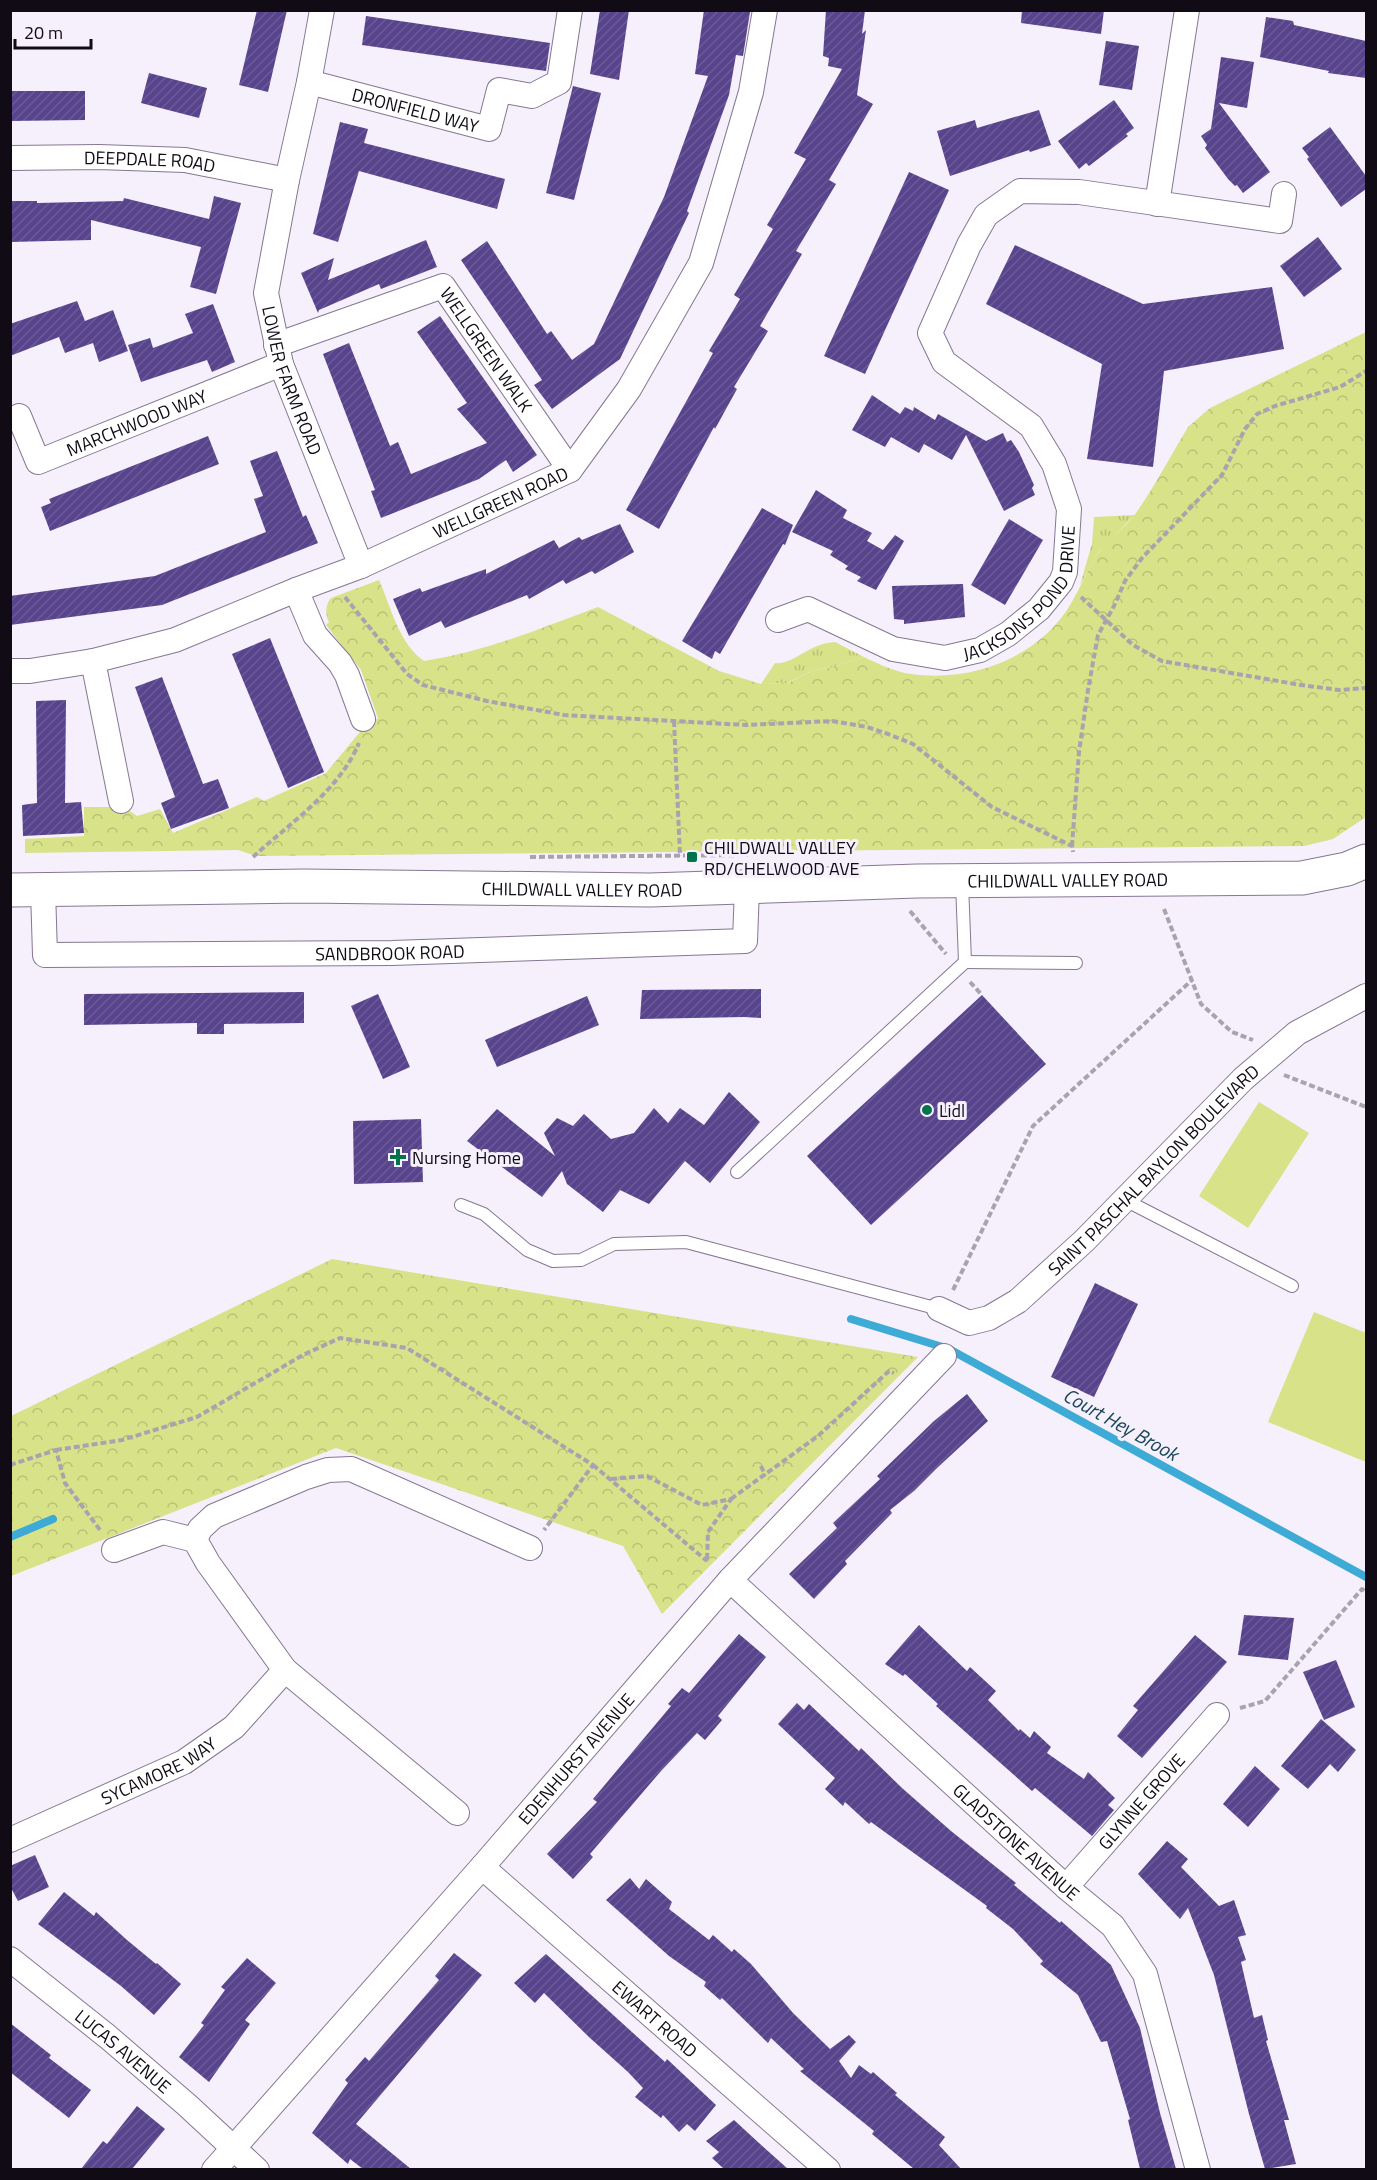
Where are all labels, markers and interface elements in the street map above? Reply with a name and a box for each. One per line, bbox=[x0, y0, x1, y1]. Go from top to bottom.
scale bar bbox=[15, 12, 92, 50]
text: 20 m bbox=[24, 19, 63, 46]
street label: DRONFIELD WAY bbox=[349, 80, 482, 139]
street label: DEEPDALE ROAD bbox=[84, 143, 218, 179]
street label: WELLGREEN WALK bbox=[434, 281, 539, 417]
street label: LOWER FARM ROAD bbox=[256, 303, 329, 459]
street label: MARCHWOOD WAY bbox=[62, 382, 211, 463]
street label: WELLGREEN ROAD bbox=[428, 459, 572, 545]
street label: JACKSONS POND DRIVE bbox=[960, 525, 1081, 667]
place label: CHILDWALL VALLEY RD/CHELWOOD AVE bbox=[704, 834, 860, 882]
marker: CHILDWALL VALLEY RD/CHELWOOD AVE bbox=[685, 850, 699, 864]
street label: CHILDWALL VALLEY ROAD bbox=[967, 866, 1168, 894]
street label: CHILDWALL VALLEY ROAD bbox=[481, 875, 683, 904]
street label: SANDBROOK ROAD bbox=[315, 937, 465, 967]
street label: SAINT PASCHAL BAYLON BOULEVARD bbox=[1041, 1058, 1265, 1281]
place label: Lidl bbox=[939, 1097, 965, 1124]
marker: Lidl bbox=[920, 1103, 934, 1117]
place label: Nursing Home bbox=[412, 1144, 521, 1171]
marker: Nursing Home bbox=[389, 1148, 407, 1166]
water label: Court Hey Brook bbox=[1058, 1379, 1186, 1470]
street label: EDENHURST AVENUE bbox=[511, 1687, 640, 1830]
street label: SYCAMORE WAY bbox=[96, 1730, 222, 1811]
street label: GLYNNE GROVE bbox=[1091, 1747, 1191, 1855]
street label: GLADSTONE AVENUE bbox=[947, 1777, 1086, 1907]
street label: EWART ROAD bbox=[606, 1974, 704, 2064]
street label: LUCAS AVENUE bbox=[69, 2002, 177, 2099]

